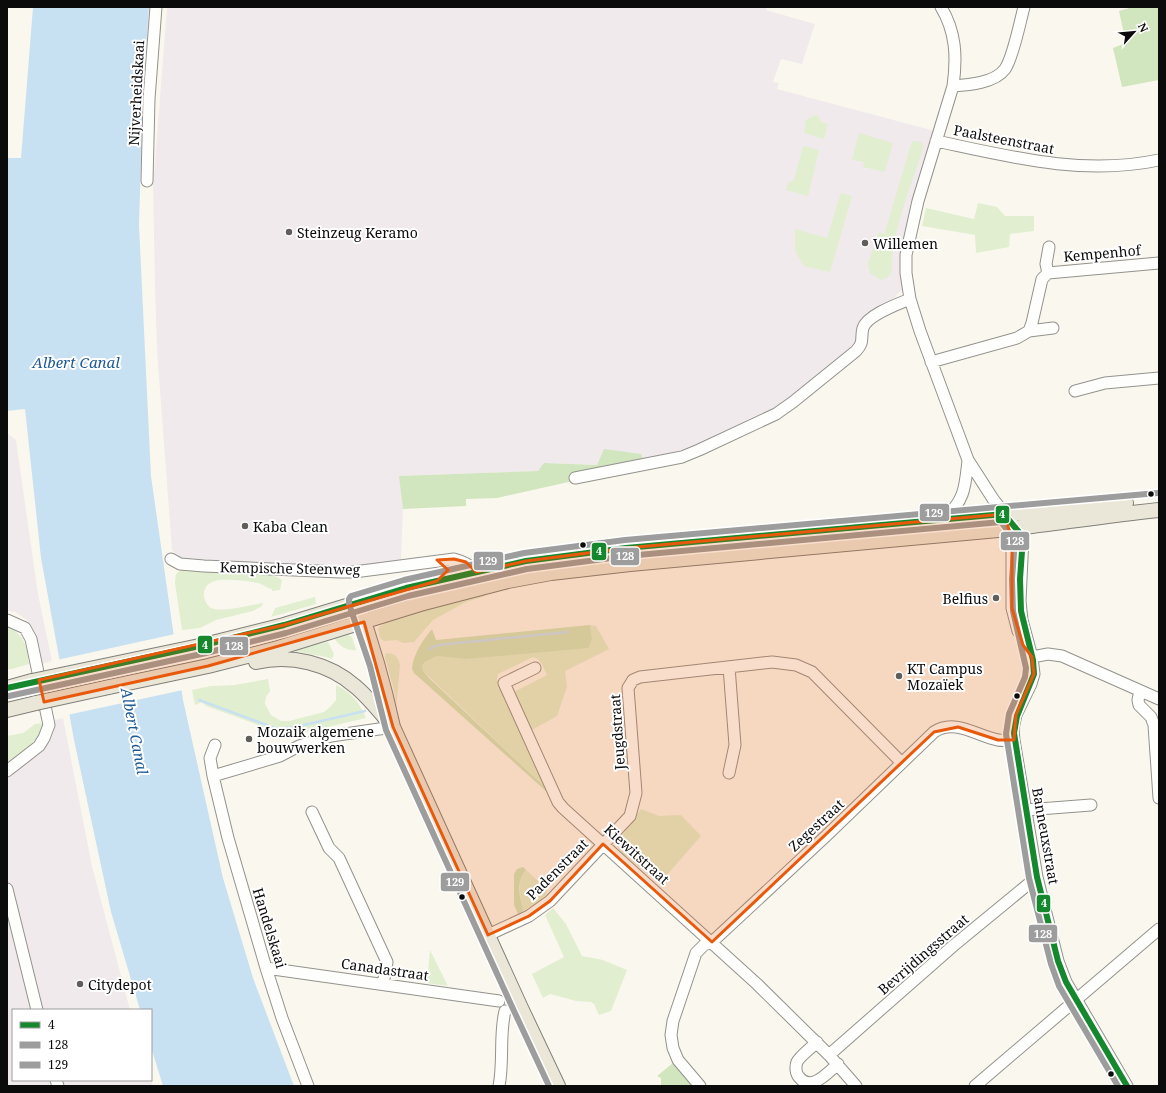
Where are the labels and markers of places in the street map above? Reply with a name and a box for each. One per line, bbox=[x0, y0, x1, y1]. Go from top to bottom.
place label: Steinzeug Keramo bbox=[297, 223, 418, 242]
marker: Steinzeug Keramo bbox=[284, 227, 294, 237]
place label: Willemen bbox=[873, 234, 938, 253]
marker: Willemen bbox=[860, 238, 870, 248]
unlabelled marker bbox=[1146, 489, 1156, 499]
place label: Kaba Clean bbox=[253, 517, 328, 536]
marker: Kaba Clean bbox=[240, 521, 250, 531]
unlabelled marker bbox=[578, 540, 588, 550]
place label: Belfius bbox=[943, 589, 988, 608]
marker: Belfius bbox=[991, 593, 1001, 603]
place label: KT Campus Mozaïek bbox=[907, 659, 983, 694]
marker: KT Campus Mozaïek bbox=[894, 671, 904, 681]
unlabelled marker bbox=[1012, 691, 1022, 701]
place label: Mozaik algemene bouwwerken bbox=[257, 722, 374, 757]
marker: Mozaik algemene bouwwerken bbox=[244, 734, 254, 744]
unlabelled marker bbox=[457, 892, 467, 902]
place label: Citydepot bbox=[88, 975, 152, 994]
marker: Citydepot bbox=[75, 979, 85, 989]
unlabelled marker bbox=[1106, 1069, 1116, 1079]

